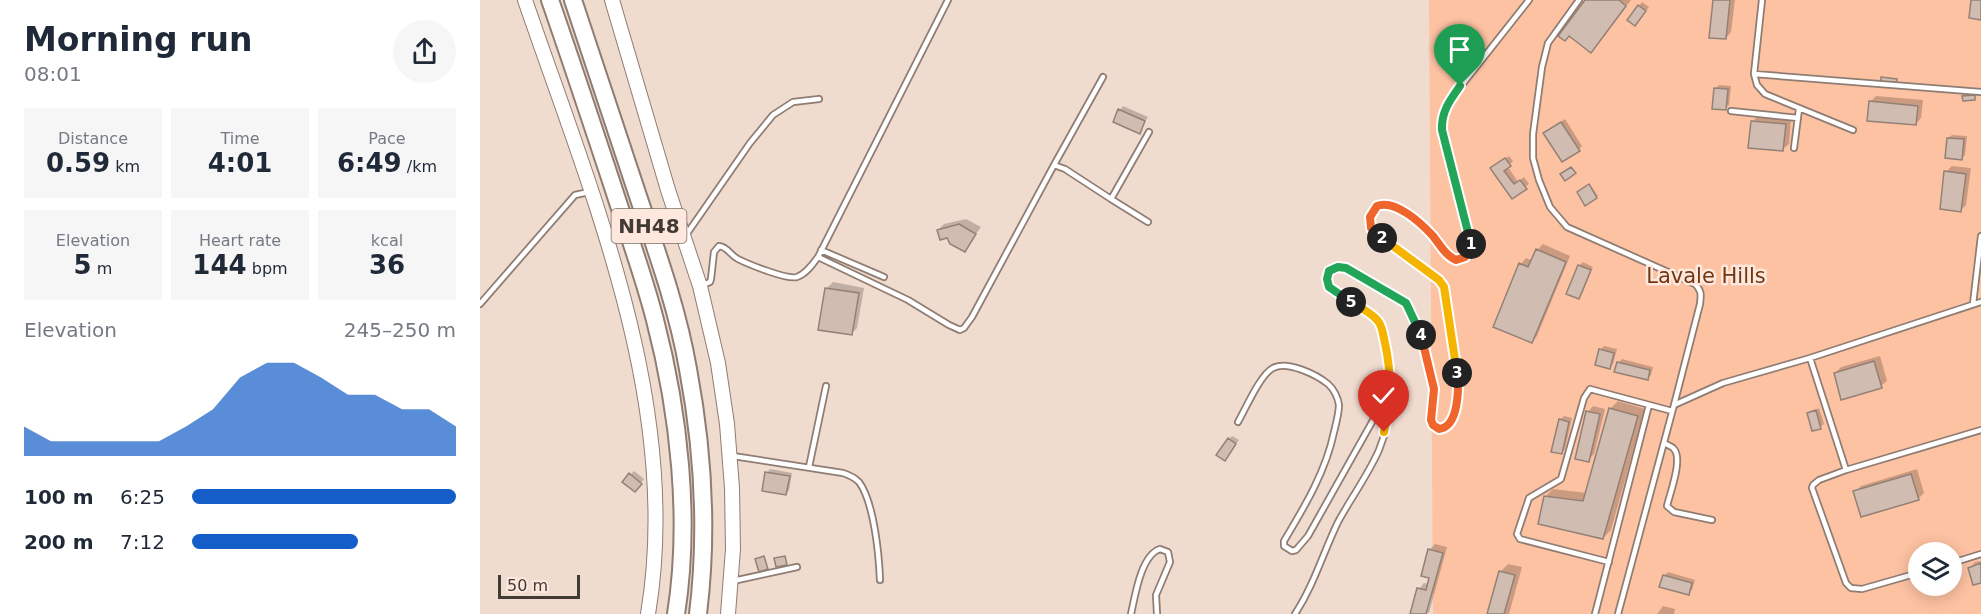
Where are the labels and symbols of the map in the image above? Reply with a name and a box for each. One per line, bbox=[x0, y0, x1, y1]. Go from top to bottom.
pin bbox=[1434, 24, 1485, 86]
road number: NH48 bbox=[612, 209, 687, 243]
pin: 2 bbox=[1367, 223, 1397, 253]
pin: 1 bbox=[1456, 229, 1486, 259]
park label: Lavale Hills bbox=[1646, 264, 1766, 288]
pin: 5 bbox=[1336, 287, 1366, 317]
pin: 4 bbox=[1406, 320, 1436, 350]
pin: 3 bbox=[1442, 358, 1472, 388]
pin bbox=[1358, 370, 1409, 432]
scale bar bbox=[498, 572, 580, 600]

